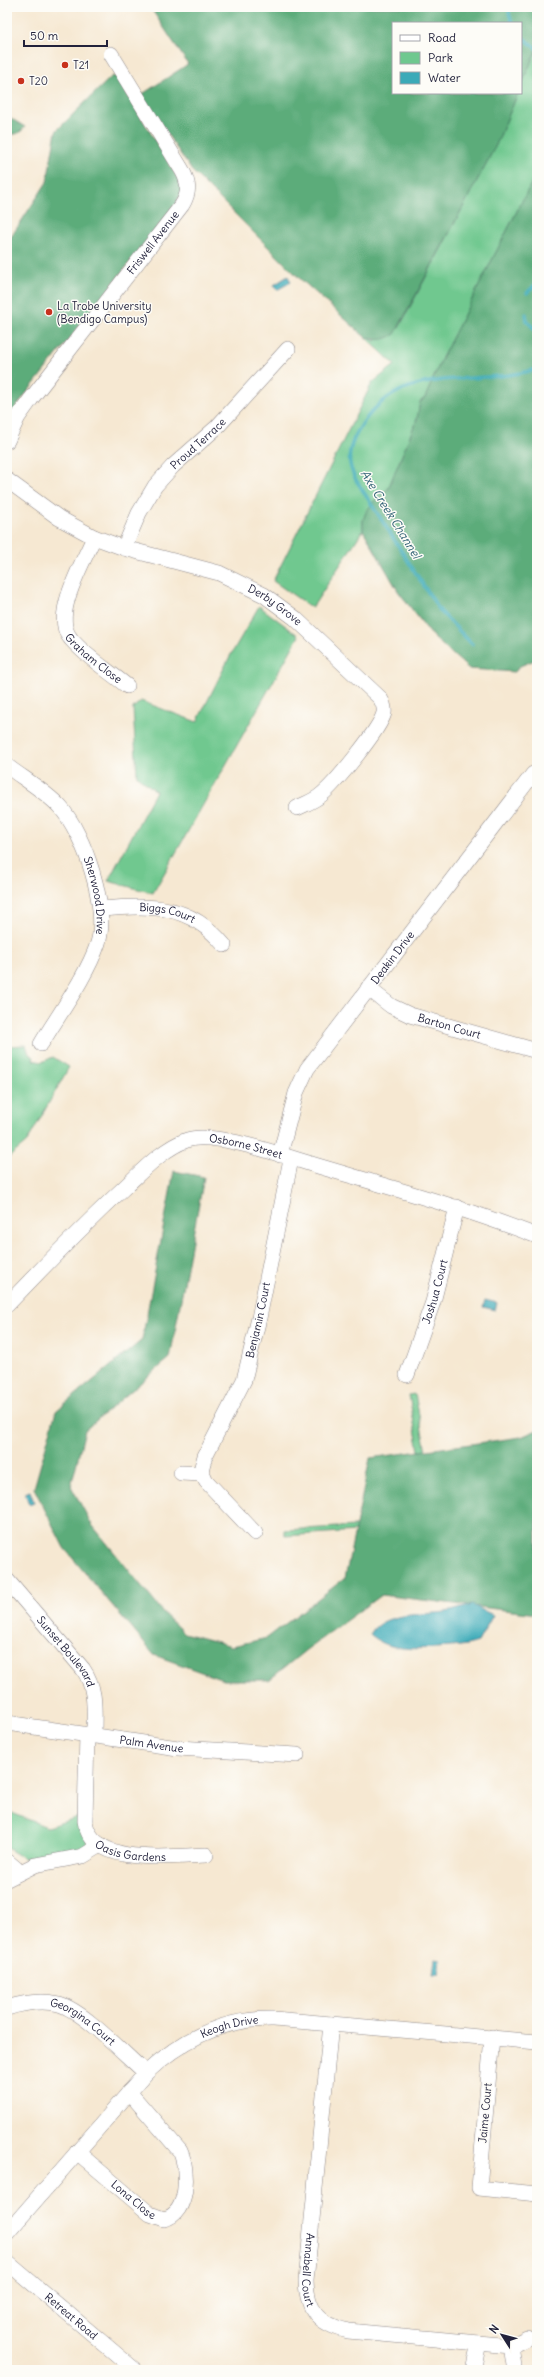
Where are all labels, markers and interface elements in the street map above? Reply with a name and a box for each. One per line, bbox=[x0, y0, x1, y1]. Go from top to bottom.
scale bar bbox=[24, 22, 107, 48]
legend bbox=[392, 22, 522, 94]
text: 50 m bbox=[30, 28, 59, 43]
text: Road bbox=[428, 30, 456, 45]
text: Park bbox=[428, 50, 453, 65]
place label: T21 bbox=[73, 58, 89, 72]
marker: T21 bbox=[60, 60, 70, 70]
text: Water bbox=[428, 70, 461, 85]
place label: T20 bbox=[29, 74, 48, 88]
marker: T20 bbox=[16, 76, 26, 86]
street label: Friswell Avenue bbox=[124, 208, 182, 277]
place label: La Trobe University (Bendigo Campus) bbox=[57, 299, 151, 326]
marker: La Trobe University (Bendigo Campus) bbox=[44, 307, 54, 317]
street label: Proud Terrace bbox=[167, 415, 229, 472]
water label: Axe Creek Channel bbox=[358, 467, 425, 563]
street label: Derby Grove bbox=[246, 581, 305, 628]
street label: Graham Close bbox=[62, 630, 125, 686]
street label: Sherwood Drive bbox=[81, 855, 108, 935]
street label: Biggs Court bbox=[139, 900, 198, 926]
street label: Deakin Drive bbox=[368, 928, 417, 987]
street label: Barton Court bbox=[416, 1011, 483, 1042]
street label: Osborne Street bbox=[208, 1131, 284, 1162]
street label: Joshua Court bbox=[419, 1258, 451, 1326]
street label: Benjamin Court bbox=[243, 1281, 273, 1359]
street label: Sunset Boulevard bbox=[34, 1613, 98, 1689]
street label: Palm Avenue bbox=[119, 1733, 184, 1755]
street label: Oasis Gardens bbox=[92, 1837, 166, 1864]
street label: Georgina Court bbox=[49, 1996, 119, 2048]
street label: Keogh Drive bbox=[198, 2012, 259, 2041]
street label: Jaime Court bbox=[475, 2082, 495, 2144]
street label: Lona Close bbox=[108, 2177, 157, 2222]
street label: Annabell Court bbox=[299, 2233, 318, 2309]
street label: Retreat Road bbox=[42, 2290, 101, 2343]
north arrow bbox=[482, 2315, 522, 2355]
text: N bbox=[486, 2322, 502, 2336]

